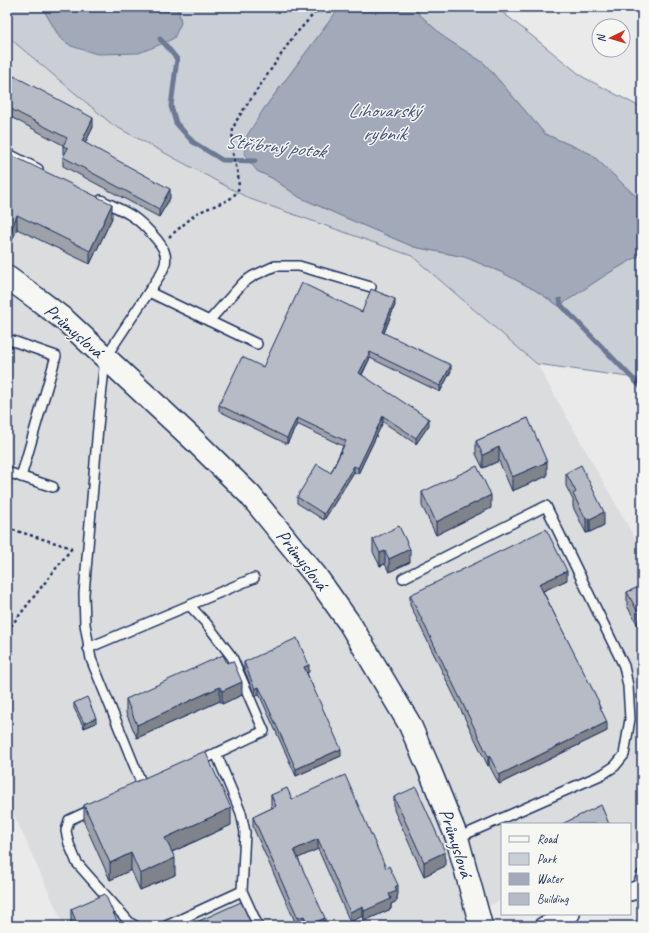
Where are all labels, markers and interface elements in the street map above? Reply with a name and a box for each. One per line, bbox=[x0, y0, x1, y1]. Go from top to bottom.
north arrow bbox=[591, 18, 631, 58]
text: N bbox=[594, 33, 608, 43]
water label: Lihovarský rybník bbox=[348, 98, 425, 146]
water label: Stříbrný potok bbox=[224, 128, 330, 164]
street label: Průmyslová bbox=[39, 299, 110, 364]
street label: Průmyslová bbox=[271, 525, 334, 597]
street label: Průmyslová bbox=[434, 806, 479, 882]
legend bbox=[501, 823, 631, 915]
text: Road bbox=[537, 831, 559, 847]
text: Park bbox=[537, 851, 558, 867]
text: Water bbox=[537, 871, 565, 887]
text: Building bbox=[537, 891, 569, 907]

